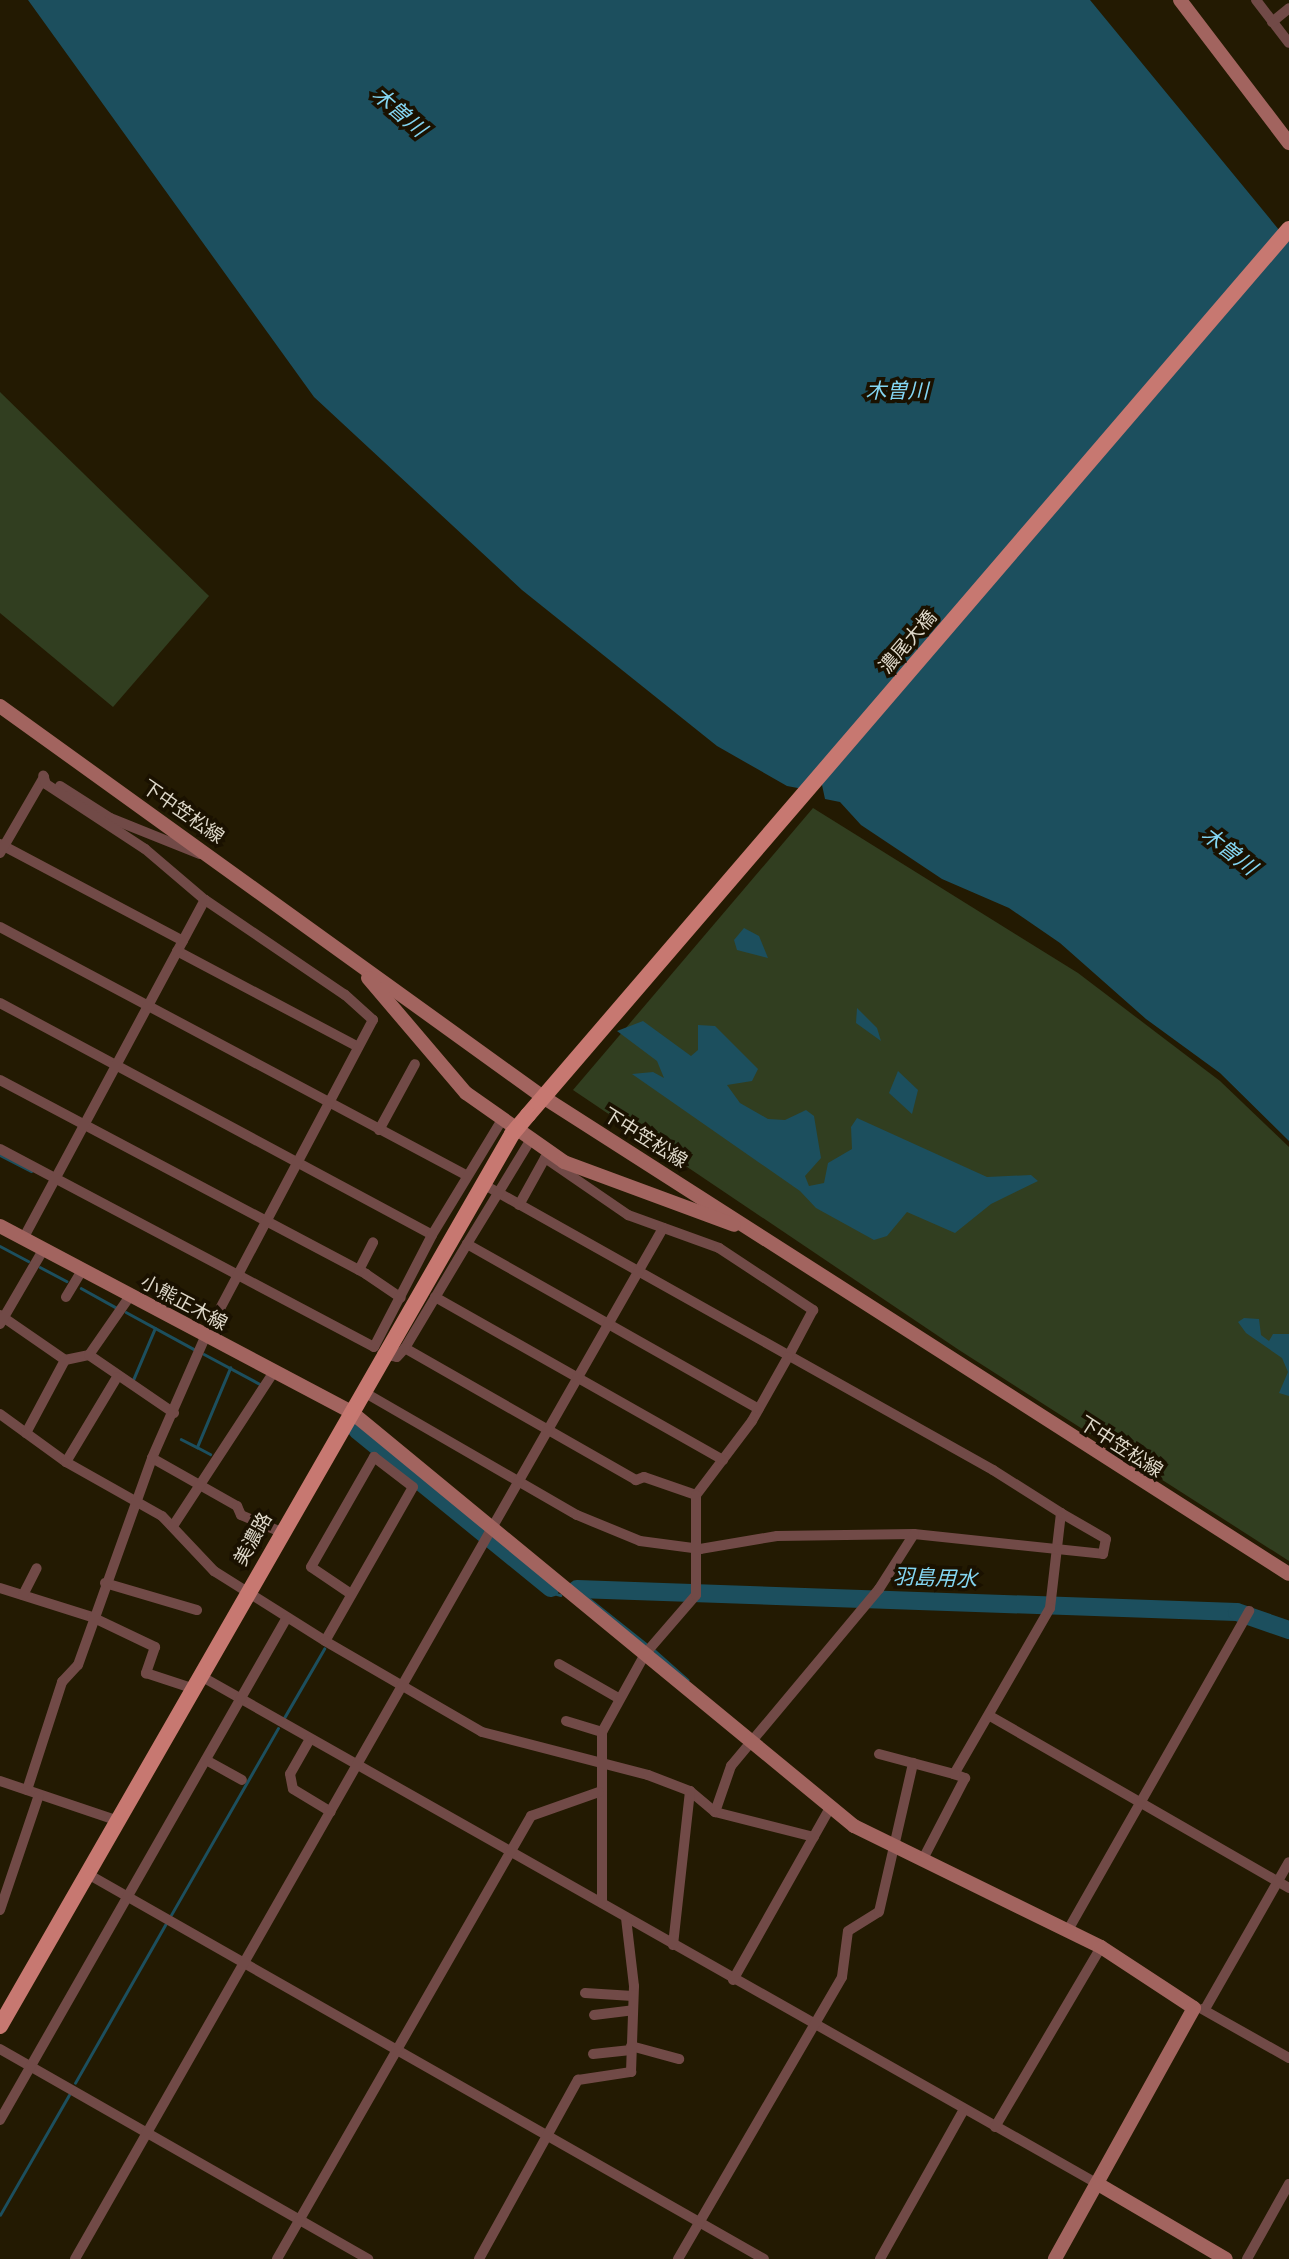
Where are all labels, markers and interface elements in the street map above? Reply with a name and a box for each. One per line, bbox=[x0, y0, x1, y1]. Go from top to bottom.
water label: 木曽川 bbox=[367, 82, 431, 142]
water label: 木曽川 bbox=[866, 378, 928, 404]
street label: 濃尾大橋 bbox=[874, 606, 942, 678]
street label: 下中笠松線 bbox=[138, 775, 228, 849]
water label: 木曽川 bbox=[1196, 822, 1262, 880]
street label: 下中笠松線 bbox=[599, 1103, 691, 1173]
street label: 小熊正木線 bbox=[137, 1271, 231, 1335]
street label: 下中笠松線 bbox=[1075, 1412, 1167, 1482]
street label: 美濃路 bbox=[229, 1509, 277, 1569]
water label: 羽島用水 bbox=[893, 1564, 977, 1592]

